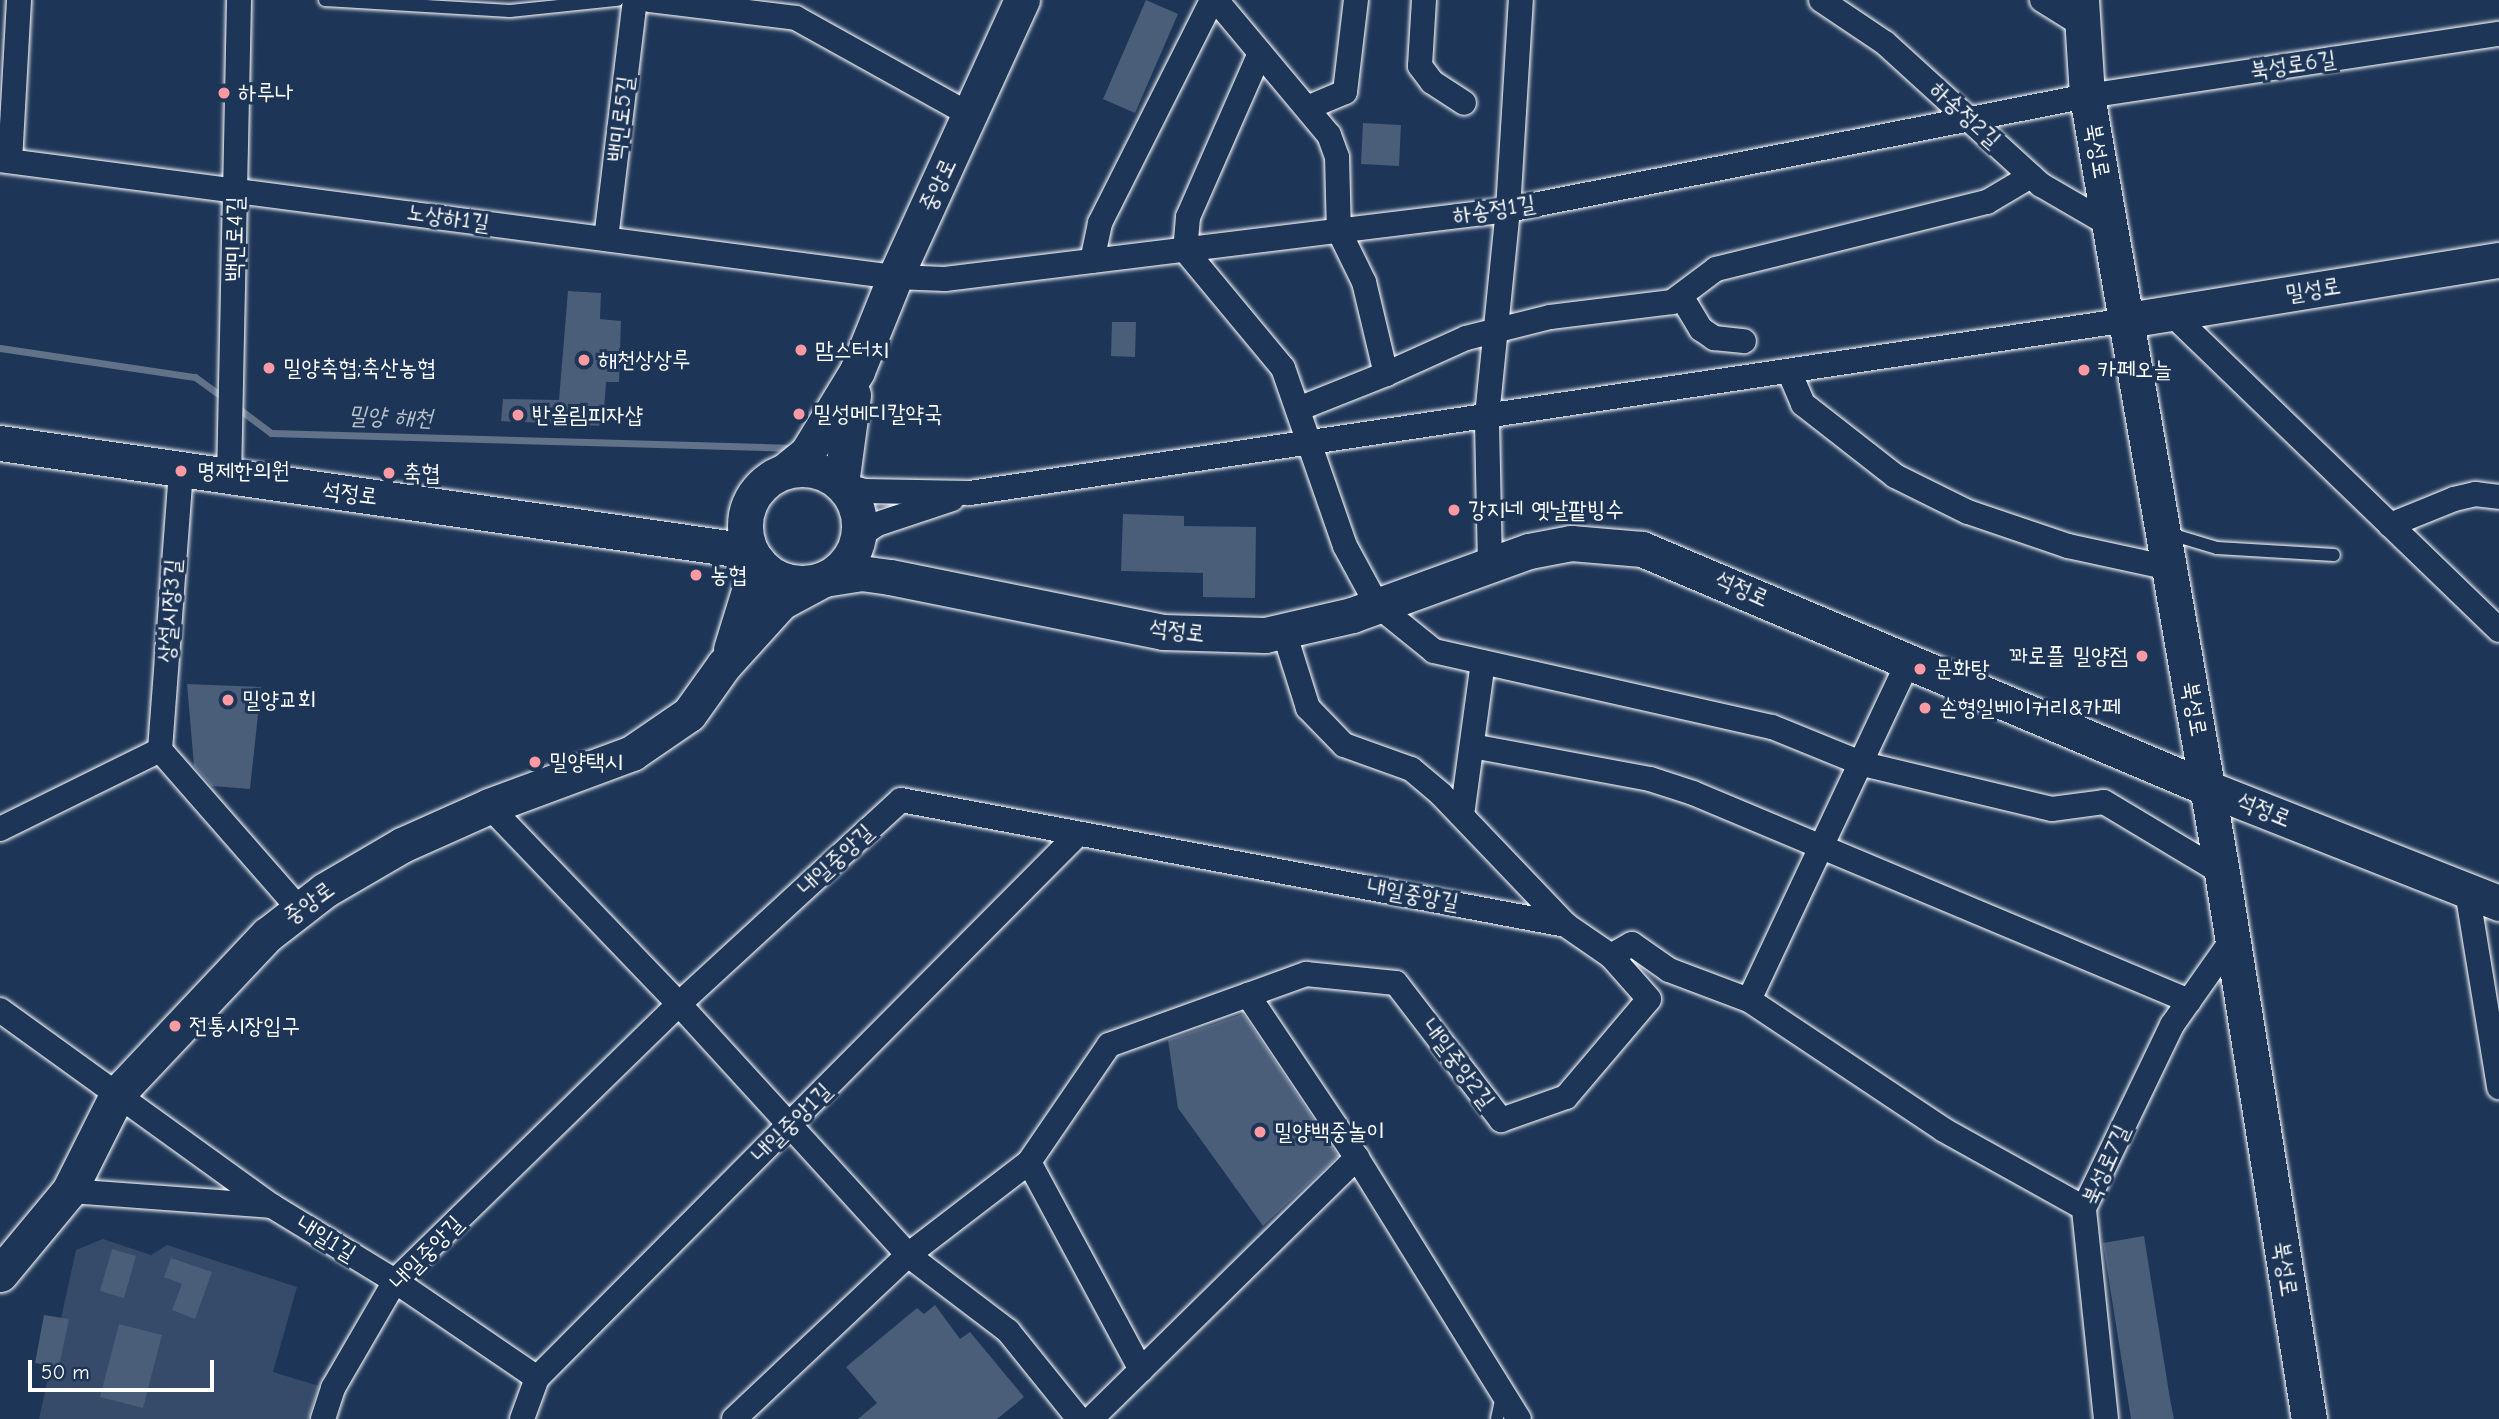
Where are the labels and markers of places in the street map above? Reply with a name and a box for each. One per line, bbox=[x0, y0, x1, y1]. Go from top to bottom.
place label: 하루나 bbox=[238, 79, 294, 107]
marker: 하루나 bbox=[216, 85, 232, 101]
place label: 맘스터치 bbox=[815, 336, 889, 364]
marker: 맘스터치 bbox=[793, 342, 809, 358]
place label: 해천상상루 bbox=[598, 346, 691, 374]
marker: 해천상상루 bbox=[576, 352, 592, 368]
place label: 밀양축협;축산농협 bbox=[283, 354, 436, 382]
place label: 카페오늘 bbox=[2098, 356, 2172, 384]
marker: 밀양축협;축산농협 bbox=[261, 360, 277, 376]
marker: 카페오늘 bbox=[2076, 362, 2092, 378]
place label: 밀성메디칼약국 bbox=[813, 400, 943, 428]
place label: 반올림피자샵 bbox=[532, 401, 643, 429]
marker: 밀성메디칼약국 bbox=[791, 406, 807, 422]
marker: 반올림피자샵 bbox=[510, 407, 526, 423]
place label: 명제한의원 bbox=[197, 457, 290, 485]
place label: 축협 bbox=[403, 459, 440, 487]
marker: 명제한의원 bbox=[171, 461, 191, 481]
marker: 축협 bbox=[381, 465, 397, 481]
place label: 강지네 옛날팥빙수 bbox=[1468, 496, 1624, 524]
marker: 강지네 옛날팥빙수 bbox=[1446, 502, 1462, 518]
place label: 농협 bbox=[710, 561, 747, 589]
marker: 농협 bbox=[688, 567, 704, 583]
place label: 꽈로플 밀양점 bbox=[2009, 642, 2128, 670]
marker: 꽈로플 밀양점 bbox=[2134, 648, 2150, 664]
place label: 문화탕 bbox=[1934, 655, 1990, 683]
marker: 문화탕 bbox=[1912, 661, 1928, 677]
place label: 밀양교회 bbox=[242, 686, 316, 714]
marker: 밀양교회 bbox=[220, 692, 236, 708]
place label: 손형일베이커리&카페 bbox=[1939, 694, 2120, 722]
marker: 손형일베이커리&카페 bbox=[1917, 700, 1933, 716]
place label: 밀양택시 bbox=[549, 748, 623, 776]
marker: 밀양택시 bbox=[527, 754, 543, 770]
place label: 전통시장입구 bbox=[189, 1012, 300, 1040]
marker: 전통시장입구 bbox=[167, 1018, 183, 1034]
place label: 밀양백중놀이 bbox=[1274, 1118, 1385, 1146]
marker: 밀양백중놀이 bbox=[1252, 1124, 1268, 1140]

